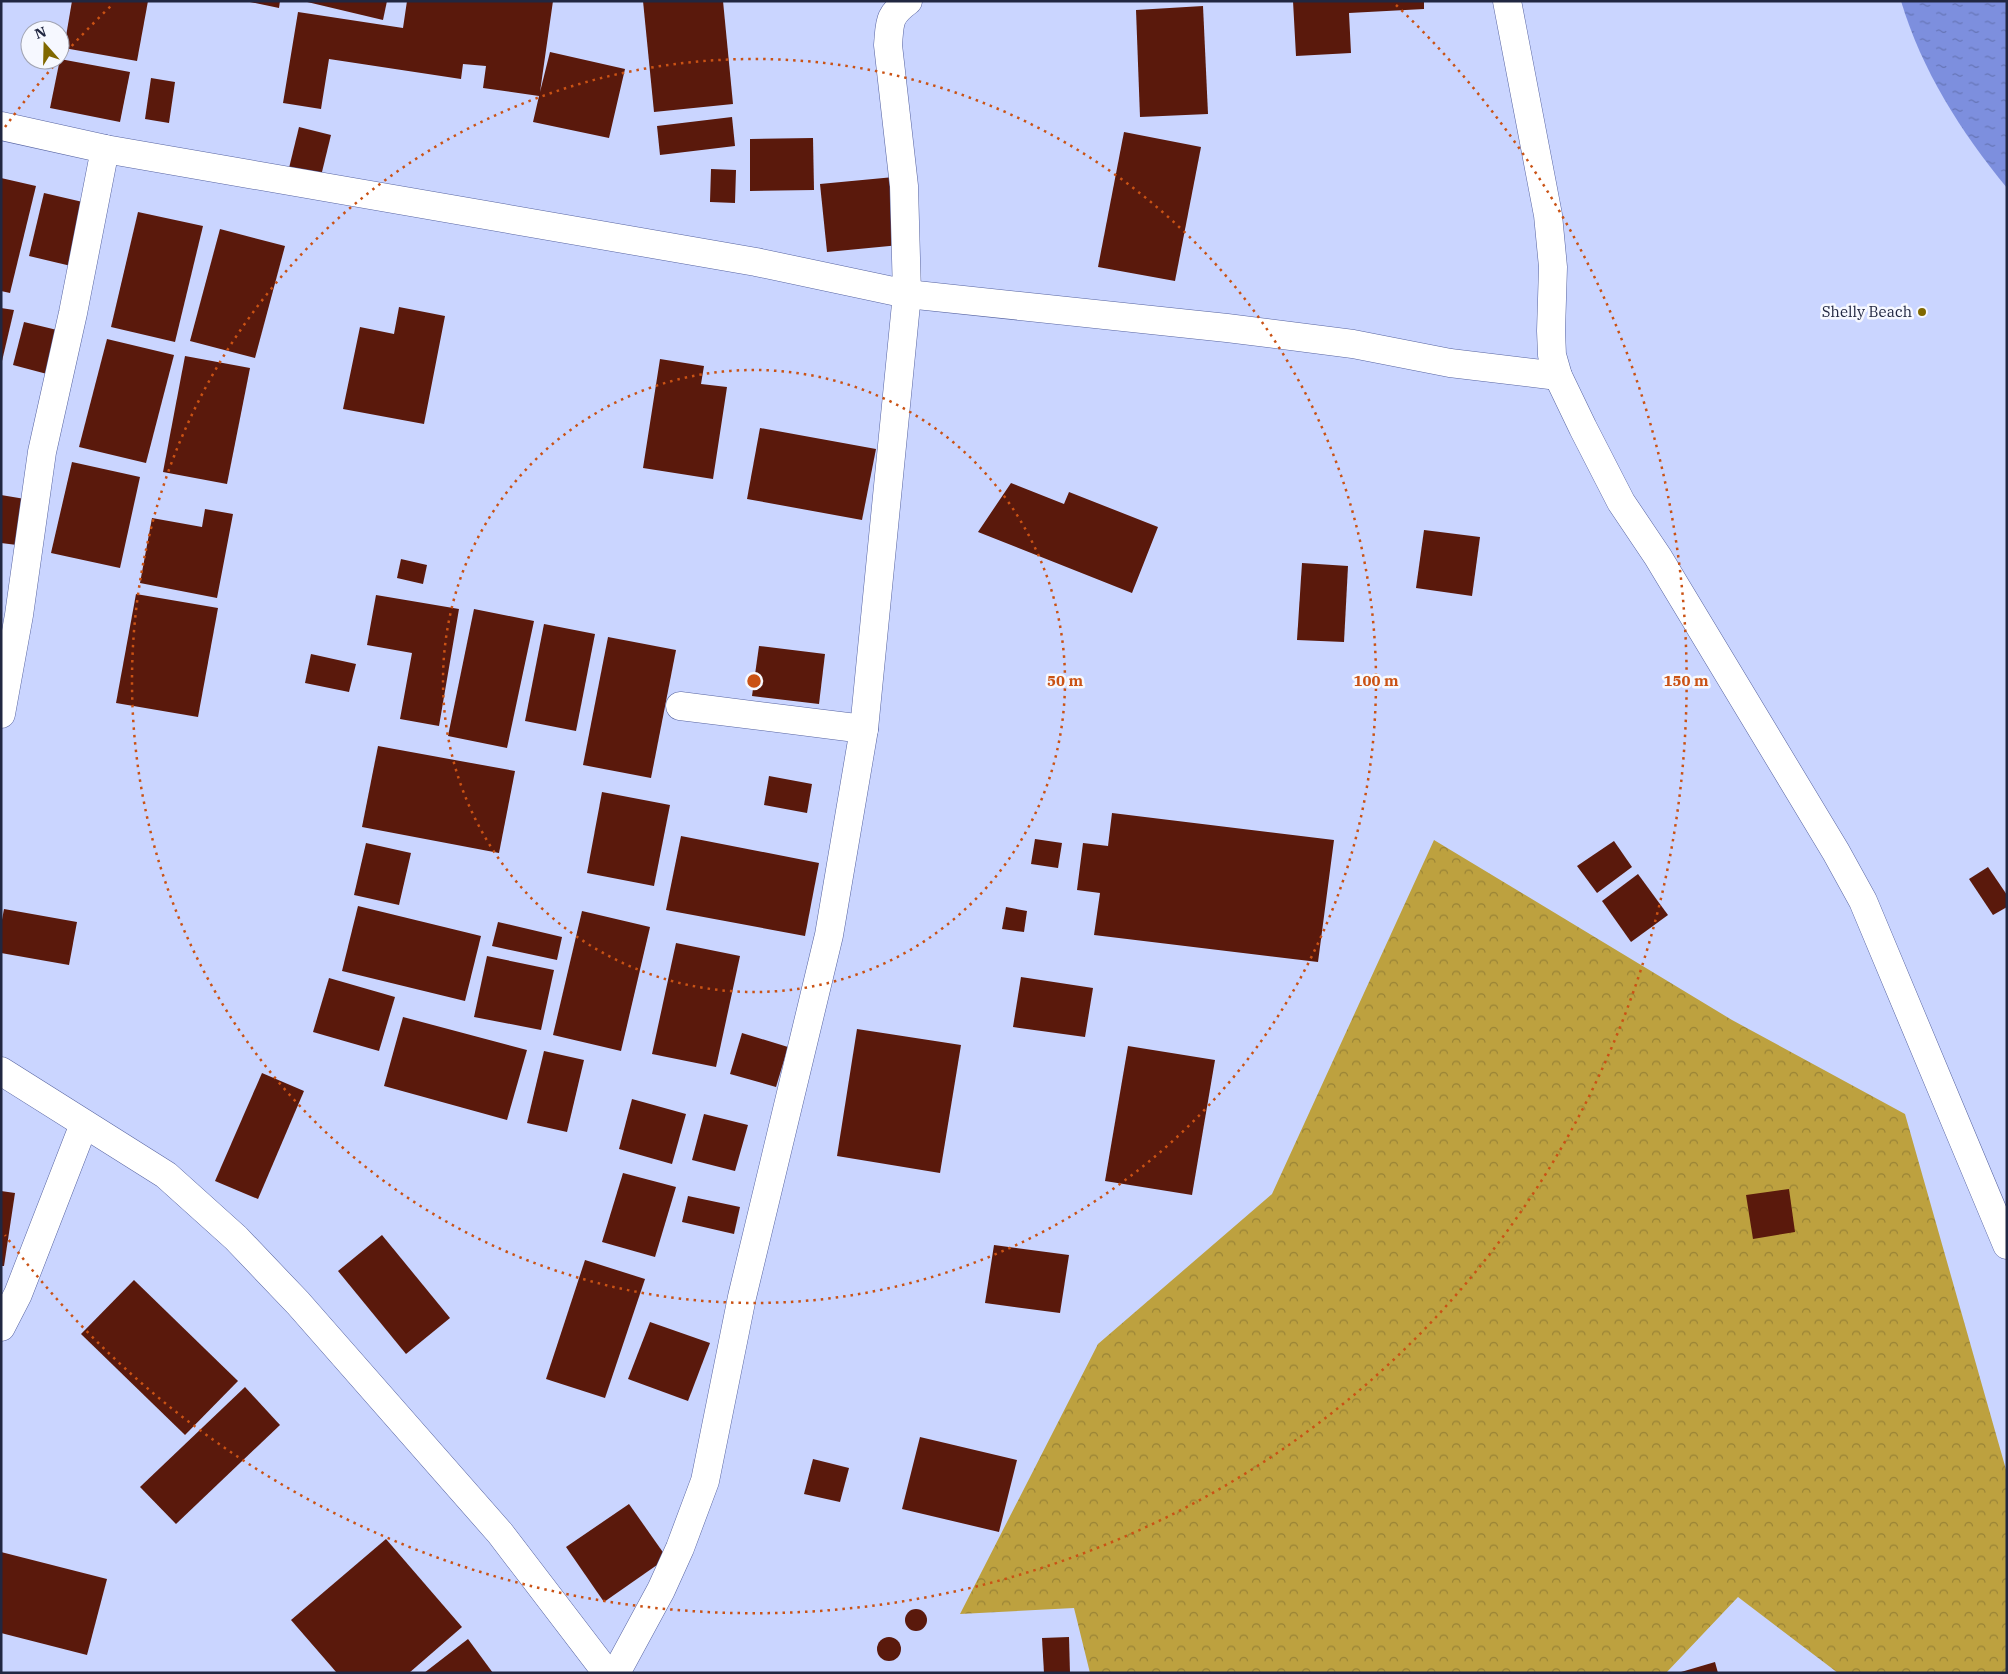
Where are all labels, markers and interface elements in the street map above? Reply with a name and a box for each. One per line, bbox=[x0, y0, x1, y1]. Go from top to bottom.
north arrow bbox=[20, 20, 70, 70]
text: N bbox=[32, 22, 49, 43]
place label: Shelly Beach bbox=[1822, 302, 1912, 321]
marker: Shelly Beach bbox=[1916, 306, 1928, 318]
text: 50 m bbox=[1047, 671, 1083, 690]
text: 100 m bbox=[1353, 671, 1399, 690]
text: 150 m bbox=[1663, 671, 1709, 690]
centre of rings bbox=[745, 672, 763, 690]

